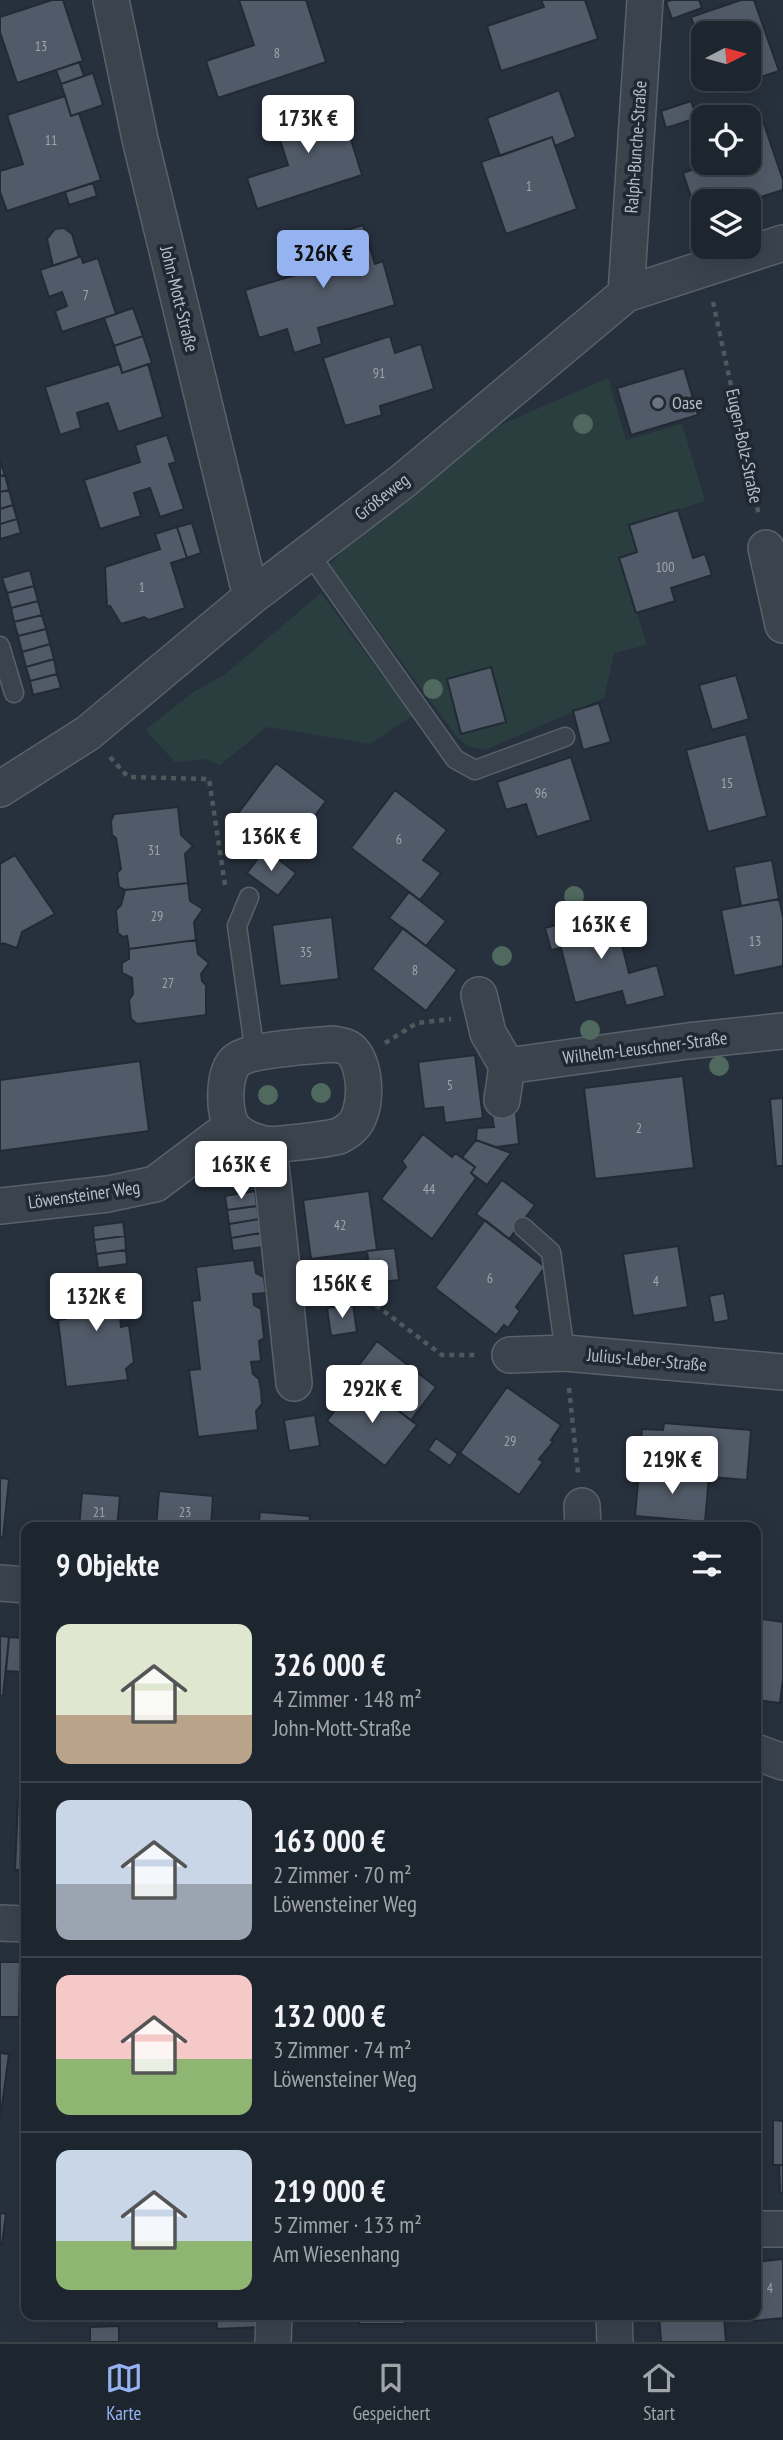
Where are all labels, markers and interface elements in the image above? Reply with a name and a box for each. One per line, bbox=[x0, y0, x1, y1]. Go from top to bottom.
north arrow bbox=[691, 21, 761, 91]
map controls bbox=[691, 21, 761, 259]
house number: 13 bbox=[35, 37, 47, 55]
house number: 8 bbox=[274, 44, 280, 62]
street label: Ralph-Bunche-Straße bbox=[619, 80, 652, 214]
pin: 173K € bbox=[251, 96, 365, 155]
text: 173K € bbox=[278, 103, 338, 132]
button: locate bbox=[691, 105, 761, 175]
house number: 11 bbox=[45, 131, 57, 149]
house number: 1 bbox=[526, 177, 532, 195]
button: layers bbox=[691, 189, 761, 259]
pin: 326K € bbox=[266, 230, 380, 290]
text: 326K € bbox=[293, 238, 353, 267]
street label: John-Mott-Straße bbox=[155, 243, 204, 354]
house number: 7 bbox=[83, 286, 89, 304]
house number: 91 bbox=[373, 364, 385, 382]
street label: Eugen-Bolz-Straße bbox=[721, 387, 768, 505]
place label: Oase bbox=[672, 391, 703, 414]
marker: Oase bbox=[650, 395, 666, 411]
street label: Größeweg bbox=[350, 468, 414, 525]
house number: 100 bbox=[656, 558, 674, 576]
house number: 1 bbox=[139, 578, 145, 596]
house number: 15 bbox=[721, 774, 733, 792]
house number: 96 bbox=[535, 784, 547, 802]
pin: 136K € bbox=[214, 814, 328, 873]
text: 136K € bbox=[241, 821, 301, 850]
house number: 6 bbox=[396, 830, 402, 848]
house number: 31 bbox=[148, 841, 160, 859]
pin: 163K € bbox=[544, 902, 658, 961]
house number: 29 bbox=[151, 907, 163, 925]
text: 163K € bbox=[571, 909, 631, 938]
house number: 13 bbox=[749, 932, 761, 950]
house number: 35 bbox=[300, 943, 312, 961]
house number: 8 bbox=[412, 961, 418, 979]
house number: 27 bbox=[162, 974, 174, 992]
street label: Wilhelm-Leuschner-Straße bbox=[561, 1026, 728, 1069]
house number: 5 bbox=[447, 1076, 453, 1094]
house number: 2 bbox=[636, 1119, 642, 1137]
pin: 163K € bbox=[184, 1142, 298, 1201]
text: 163K € bbox=[211, 1149, 271, 1178]
street label: Löwensteiner Weg bbox=[27, 1175, 141, 1214]
house number: 44 bbox=[423, 1180, 436, 1198]
house number: 42 bbox=[334, 1216, 346, 1234]
pin: 156K € bbox=[285, 1260, 399, 1320]
text: 156K € bbox=[312, 1268, 372, 1297]
house number: 6 bbox=[487, 1269, 493, 1287]
house number: 4 bbox=[653, 1272, 660, 1290]
pin: 132K € bbox=[39, 1274, 153, 1333]
text: 132K € bbox=[66, 1281, 126, 1310]
street label: Julius-Leber-Straße bbox=[585, 1343, 708, 1376]
pin: 292K € bbox=[315, 1366, 429, 1425]
text: 292K € bbox=[342, 1373, 402, 1402]
house number: 29 bbox=[504, 1432, 516, 1450]
pin: 219K € bbox=[615, 1436, 729, 1496]
text: 219K € bbox=[642, 1444, 702, 1473]
house number: 21 bbox=[93, 1503, 105, 1521]
house number: 23 bbox=[179, 1503, 191, 1521]
text: 9 Objekte bbox=[56, 1545, 160, 1584]
icon: filters bbox=[688, 1545, 726, 1583]
text: 326 000 € bbox=[273, 1645, 386, 1684]
icon: home bbox=[112, 1652, 196, 1736]
text: 4 Zimmer · 148 m² bbox=[273, 1684, 422, 1713]
text: John-Mott-Straße bbox=[273, 1713, 411, 1742]
text: 163 000 € bbox=[273, 1821, 386, 1860]
icon: home bbox=[112, 1828, 196, 1912]
text: 2 Zimmer · 70 m² bbox=[273, 1860, 411, 1889]
text: Löwensteiner Weg bbox=[273, 1889, 417, 1918]
text: 132 000 € bbox=[273, 1996, 386, 2035]
icon: home bbox=[112, 2003, 196, 2087]
text: 3 Zimmer · 74 m² bbox=[273, 2035, 411, 2064]
text: Löwensteiner Weg bbox=[273, 2064, 417, 2093]
text: 219 000 € bbox=[273, 2171, 386, 2210]
icon: home bbox=[112, 2178, 196, 2262]
text: 5 Zimmer · 133 m² bbox=[273, 2210, 422, 2239]
text: Am Wiesenhang bbox=[273, 2239, 400, 2268]
house number: 4 bbox=[767, 2279, 774, 2297]
tab: Karte bbox=[105, 2359, 143, 2425]
tab: Gespeichert bbox=[353, 2359, 430, 2425]
tab: Start bbox=[640, 2359, 678, 2425]

